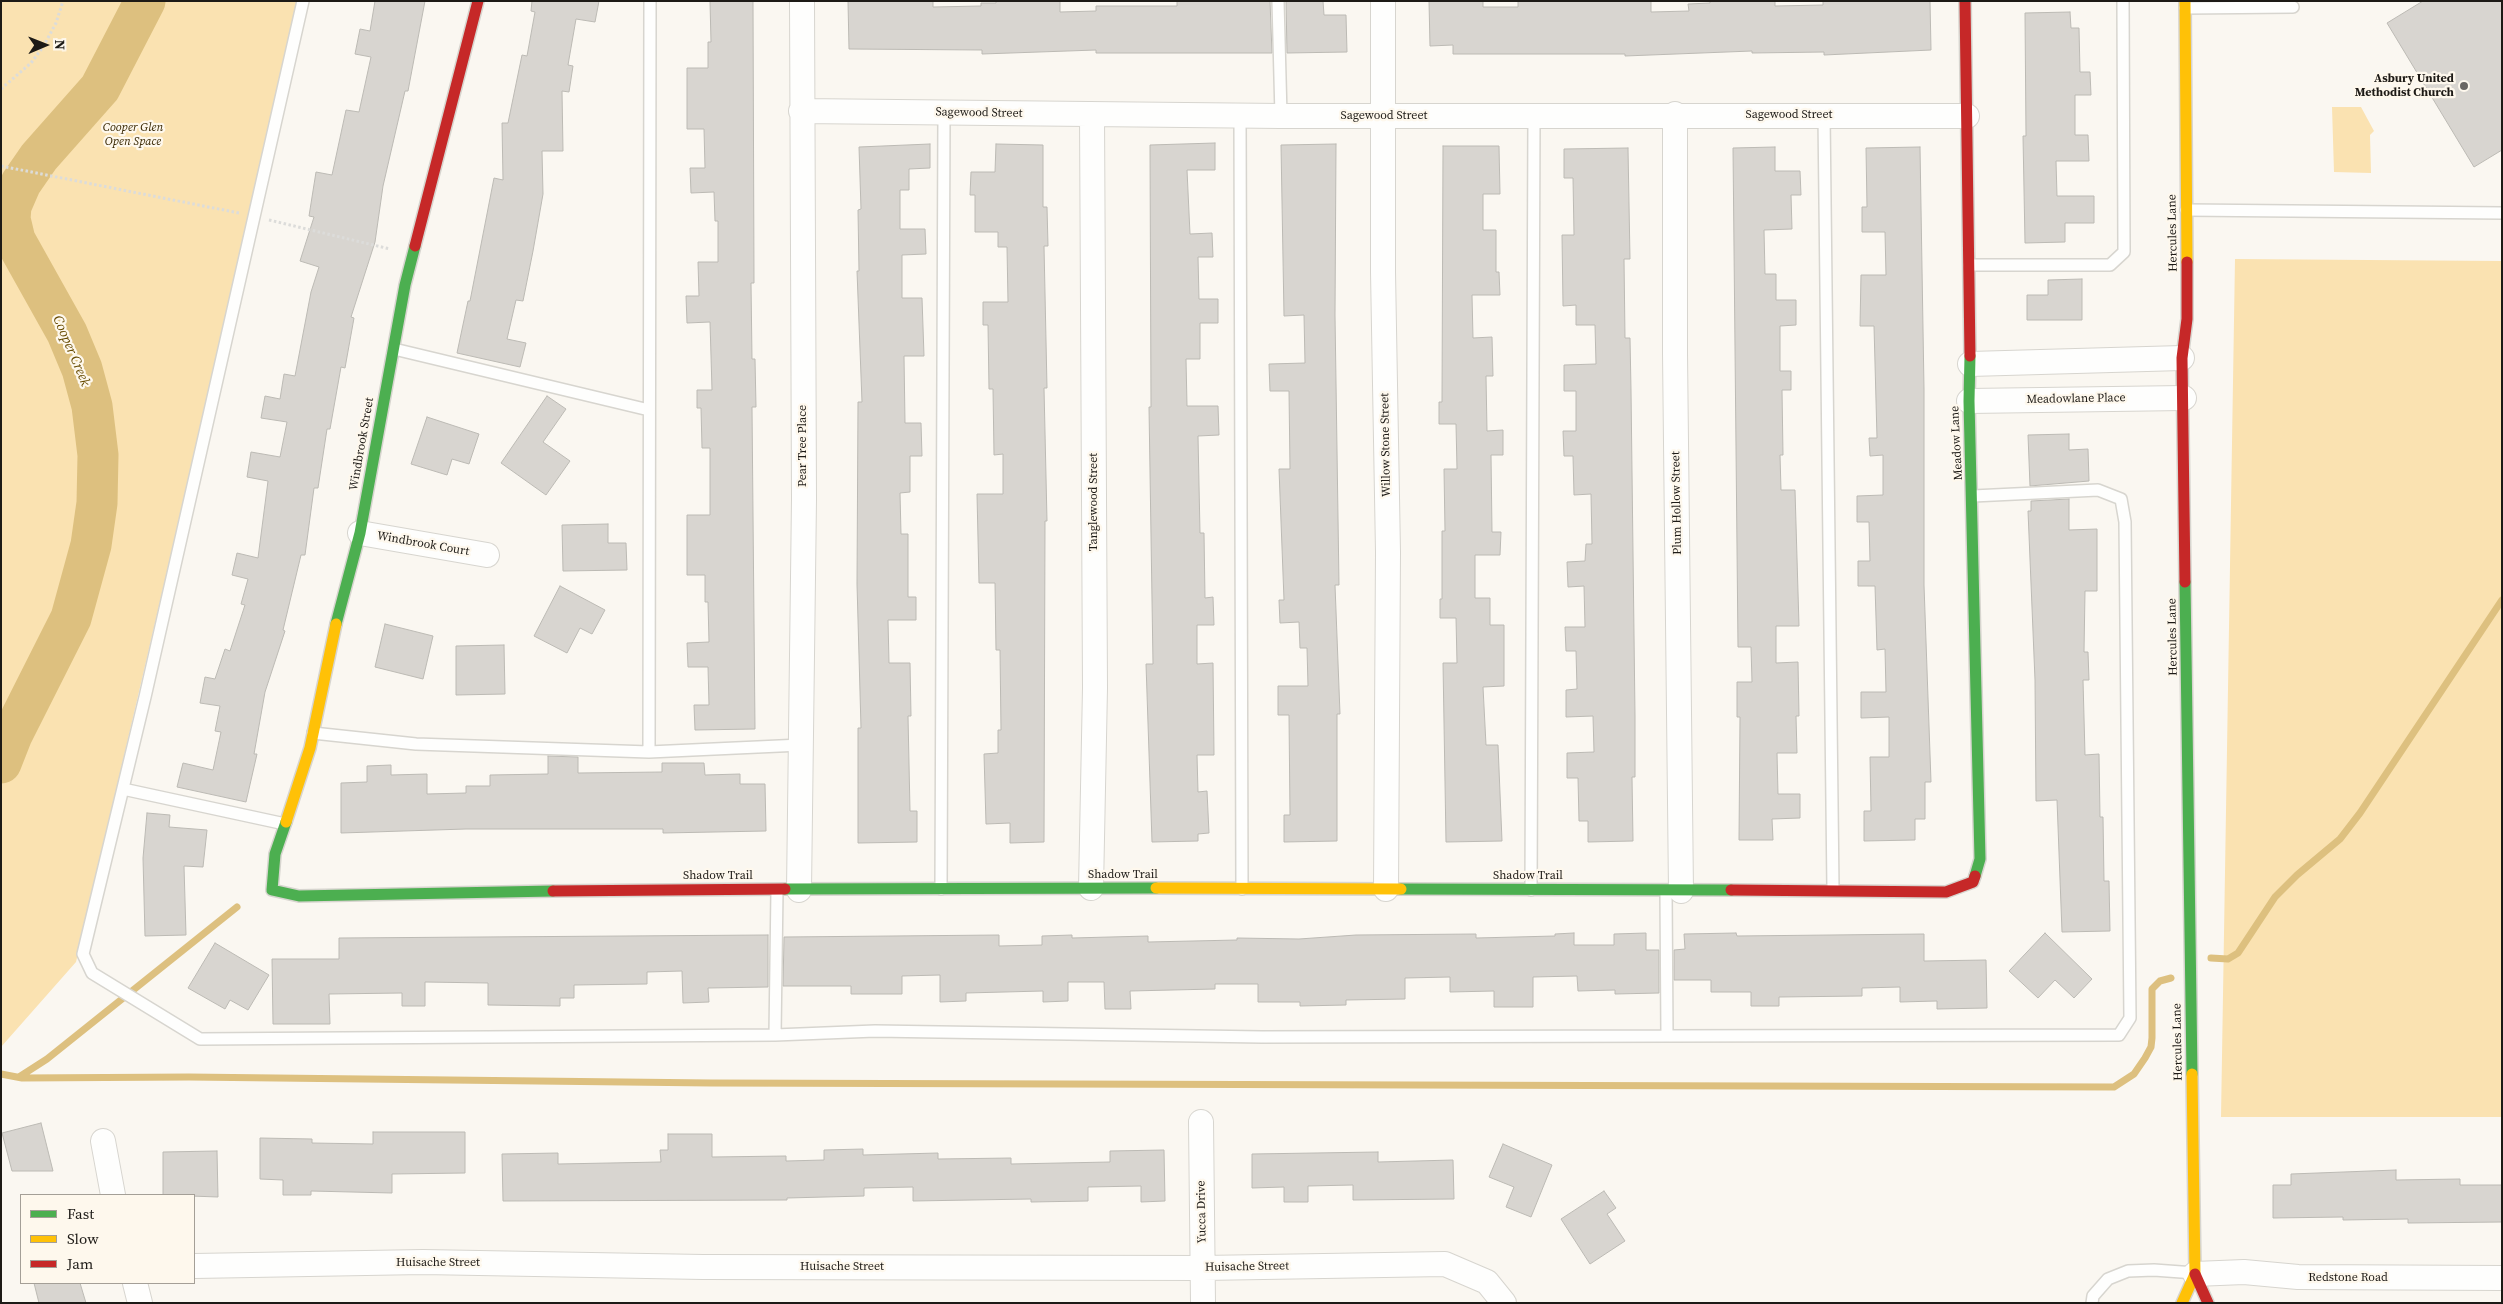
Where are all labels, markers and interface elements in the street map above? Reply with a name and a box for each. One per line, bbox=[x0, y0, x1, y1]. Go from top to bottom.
north arrow bbox=[20, 20, 70, 70]
text: N bbox=[50, 39, 70, 50]
place label: Asbury United Methodist Church bbox=[2355, 72, 2454, 100]
marker: Asbury United Methodist Church bbox=[2458, 80, 2470, 92]
street label: Sagewood Street bbox=[935, 105, 1023, 121]
street label: Sagewood Street bbox=[1746, 108, 1832, 122]
street label: Sagewood Street bbox=[1341, 109, 1427, 123]
park label: Cooper Glen Open Space bbox=[103, 121, 163, 149]
street label: Hercules Lane bbox=[2165, 194, 2181, 272]
water label: Cooper Creek bbox=[49, 313, 93, 389]
street label: Meadowlane Place bbox=[2026, 391, 2126, 407]
street label: Willow Stone Street bbox=[1378, 393, 1394, 497]
street label: Windbrook Street bbox=[347, 396, 377, 492]
street label: Pear Tree Place bbox=[796, 405, 810, 487]
street label: Meadow Lane bbox=[1948, 405, 1966, 481]
street label: Plum Hollow Street bbox=[1669, 451, 1685, 555]
street label: Tanglewood Street bbox=[1087, 453, 1101, 551]
street label: Windbrook Court bbox=[376, 529, 470, 559]
street label: Hercules Lane bbox=[2165, 598, 2181, 676]
street label: Shadow Trail bbox=[1088, 868, 1158, 882]
street label: Shadow Trail bbox=[683, 869, 753, 883]
street label: Shadow Trail bbox=[1493, 869, 1563, 883]
street label: Hercules Lane bbox=[2170, 1003, 2186, 1081]
street label: Yucca Drive bbox=[1194, 1180, 1210, 1244]
legend bbox=[20, 1194, 195, 1284]
text: Fast bbox=[67, 1203, 94, 1224]
text: Slow bbox=[67, 1228, 99, 1249]
text: Jam bbox=[67, 1253, 93, 1274]
street label: Huisache Street bbox=[396, 1256, 480, 1270]
street label: Huisache Street bbox=[1205, 1259, 1289, 1275]
street label: Huisache Street bbox=[800, 1260, 884, 1274]
street label: Redstone Road bbox=[2308, 1271, 2388, 1285]

